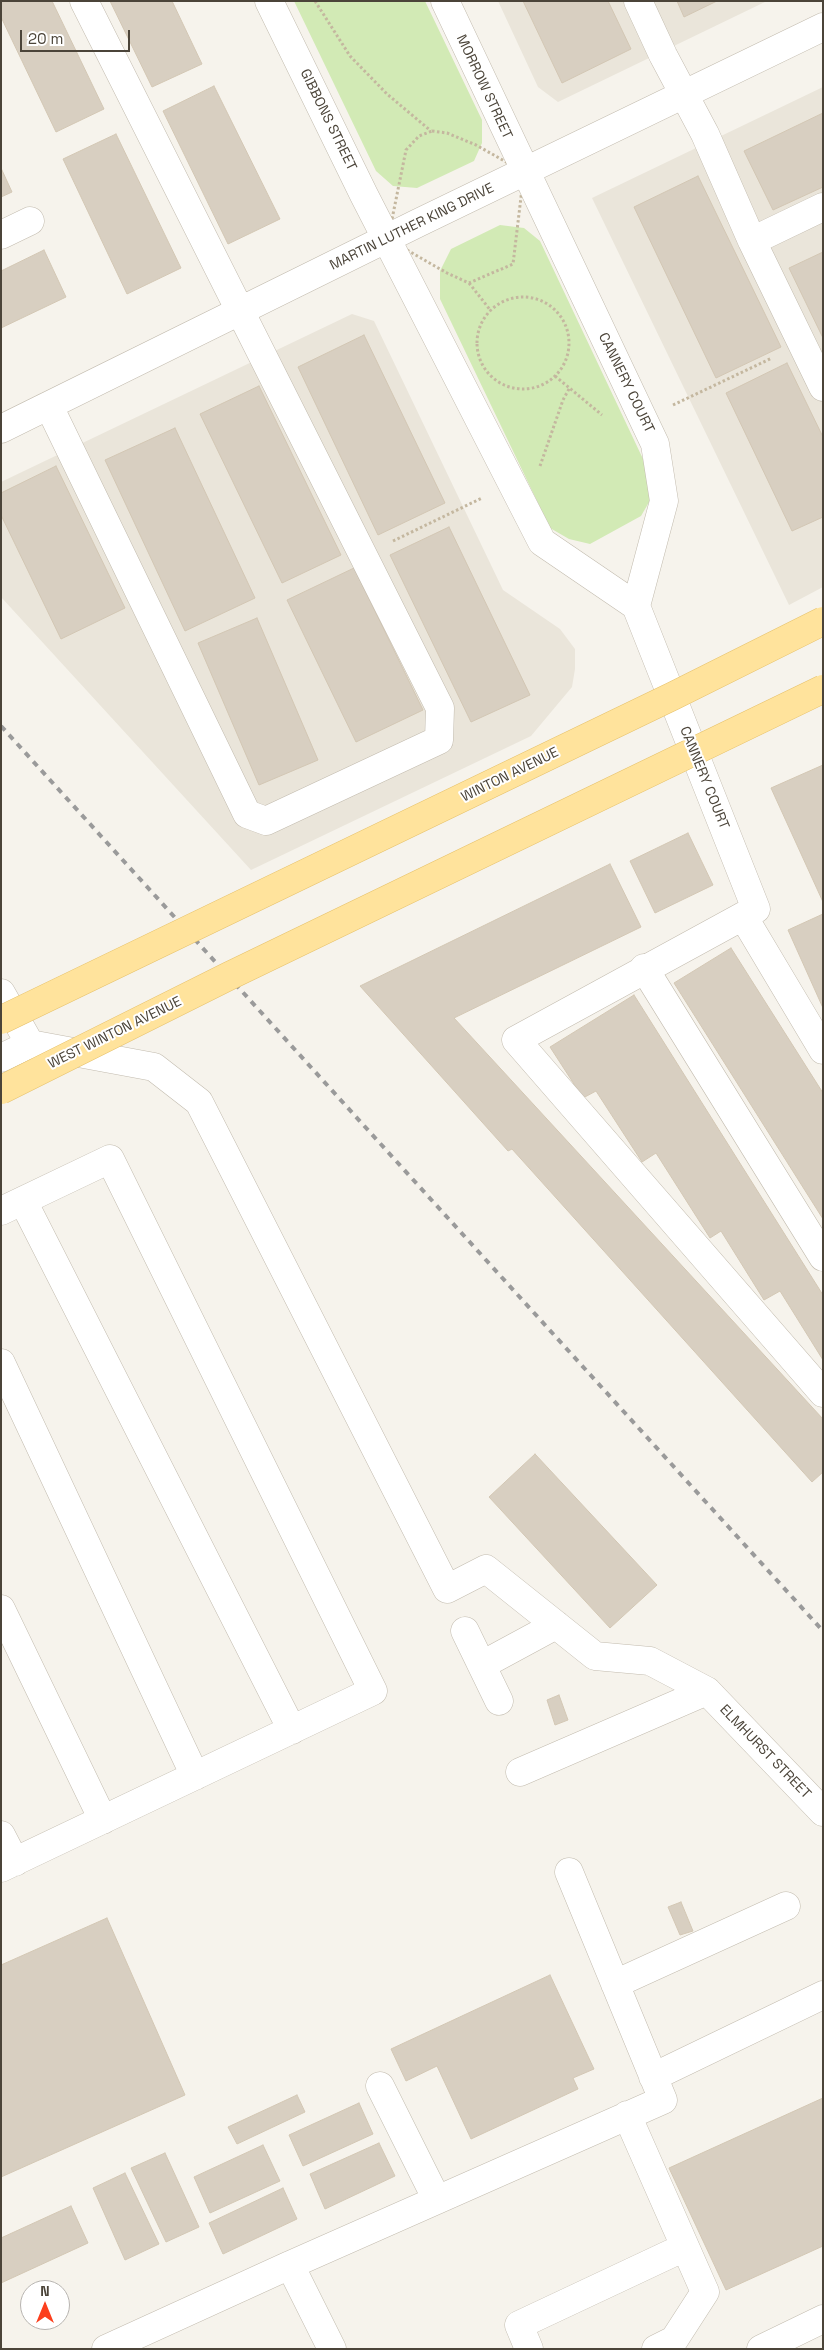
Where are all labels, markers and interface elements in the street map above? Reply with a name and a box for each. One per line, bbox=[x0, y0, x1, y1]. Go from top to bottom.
scale bar bbox=[22, 20, 132, 52]
text: 20 m bbox=[28, 29, 63, 48]
street label: MORROW STREET bbox=[452, 32, 516, 142]
street label: GIBBONS STREET bbox=[296, 66, 360, 174]
street label: MARTIN LUTHER KING DRIVE bbox=[327, 180, 497, 274]
street label: CANNERY COURT bbox=[594, 330, 658, 436]
street label: CANNERY COURT bbox=[676, 724, 732, 832]
street label: WINTON AVENUE bbox=[459, 744, 561, 806]
street label: WEST WINTON AVENUE bbox=[46, 993, 184, 1073]
street label: ELMHURST STREET bbox=[716, 1701, 814, 1803]
north arrow bbox=[20, 2280, 70, 2330]
text: N bbox=[40, 2282, 50, 2300]

